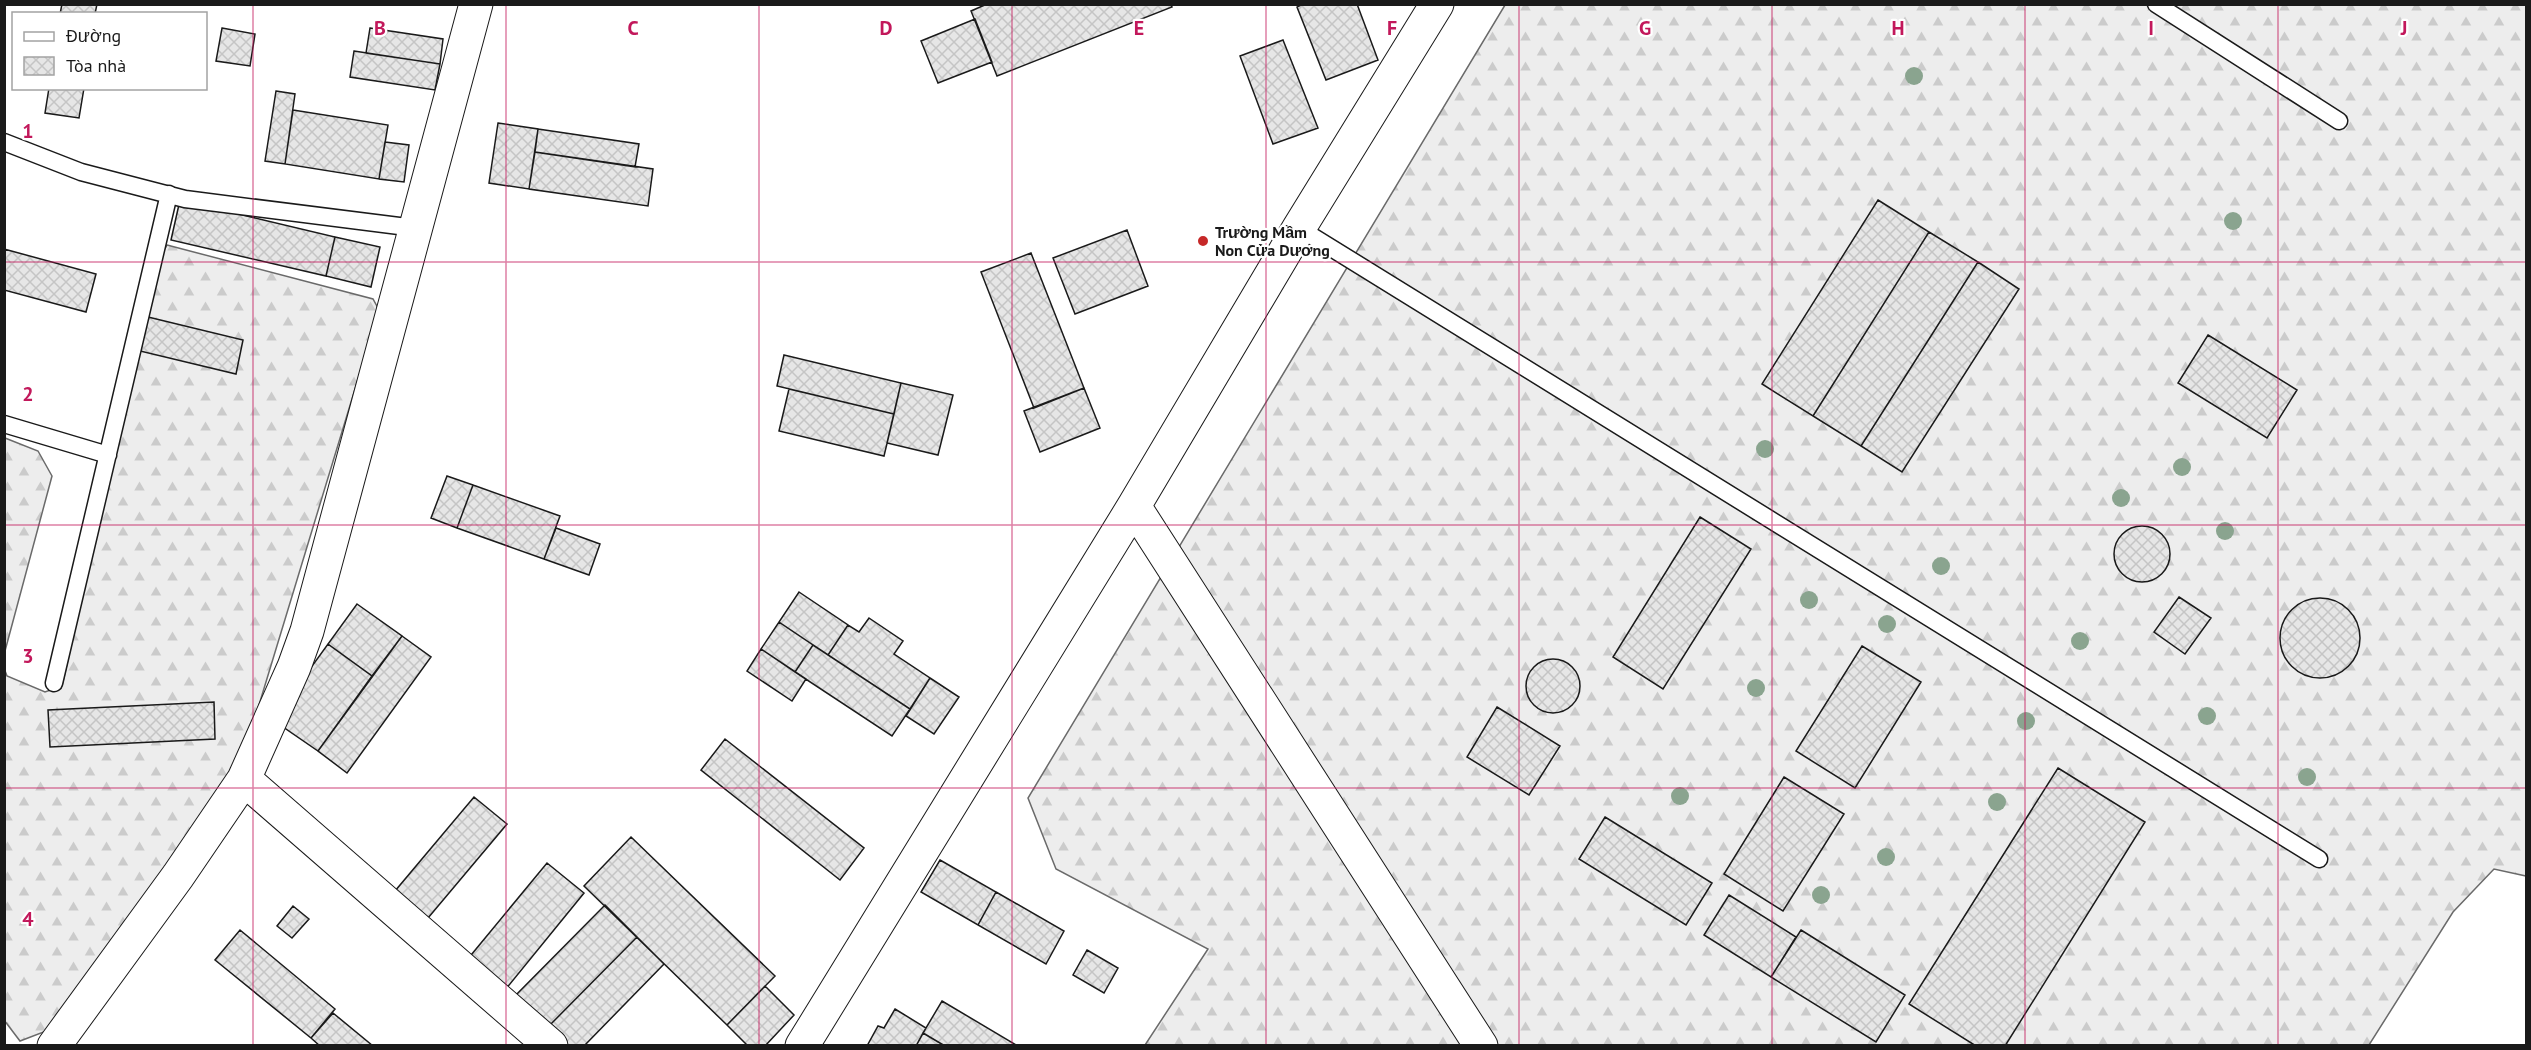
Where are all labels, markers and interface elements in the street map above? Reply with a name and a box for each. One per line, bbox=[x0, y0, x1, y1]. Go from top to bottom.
legend bbox=[12, 12, 207, 90]
text: B bbox=[374, 15, 386, 41]
text: C bbox=[627, 15, 639, 41]
text: D bbox=[880, 15, 893, 41]
text: E bbox=[1134, 15, 1144, 41]
text: F bbox=[1387, 15, 1397, 41]
text: G bbox=[1639, 15, 1651, 41]
text: H bbox=[1891, 15, 1905, 41]
text: I bbox=[2148, 15, 2154, 41]
text: J bbox=[2400, 15, 2407, 41]
text: Đường bbox=[65, 24, 121, 47]
text: Tòa nhà bbox=[66, 54, 126, 77]
text: 1 bbox=[22, 118, 34, 144]
place label: Trường Mầm Non Cửa Dương bbox=[1215, 222, 1330, 260]
marker: Trường Mầm Non Cửa Dương bbox=[1196, 234, 1210, 248]
text: 2 bbox=[22, 381, 34, 407]
text: 3 bbox=[22, 643, 34, 669]
text: 4 bbox=[22, 906, 34, 932]

